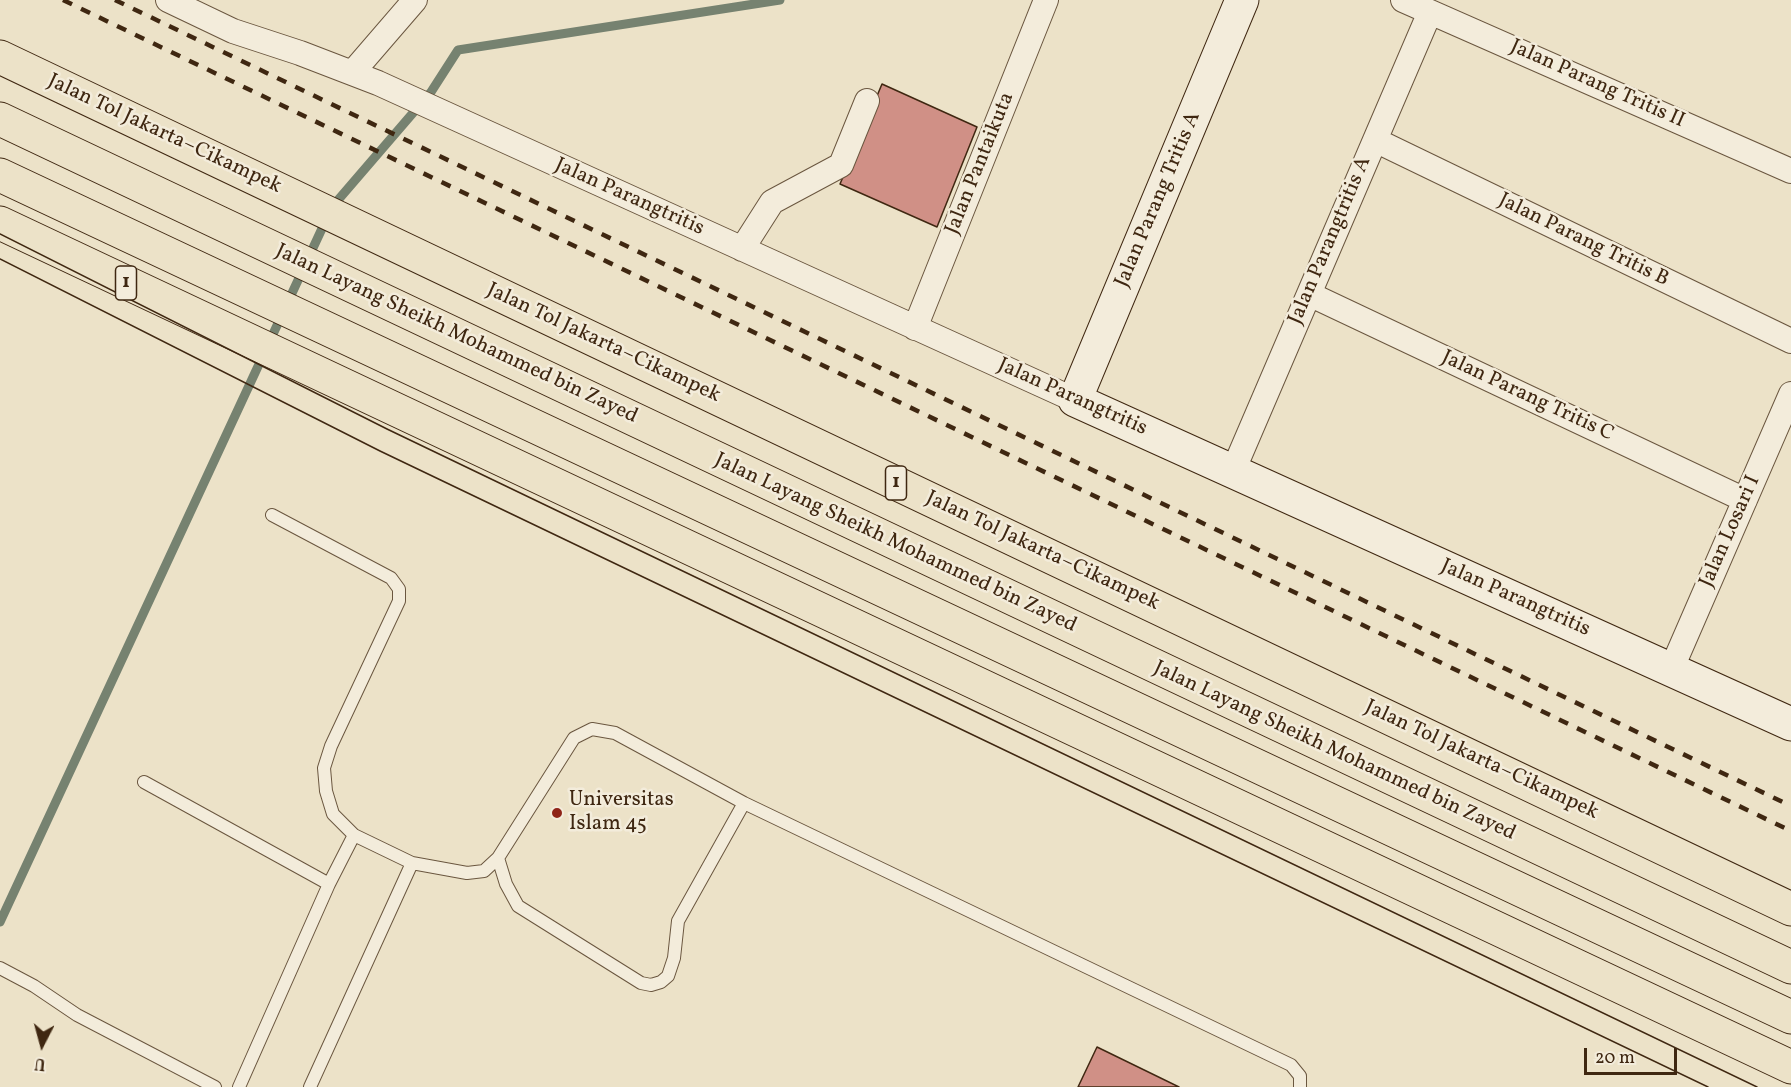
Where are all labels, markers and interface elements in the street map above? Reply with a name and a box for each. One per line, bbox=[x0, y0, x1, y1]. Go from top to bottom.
street label: Jalan Parang Tritis II bbox=[1506, 35, 1688, 135]
street label: Jalan Tol Jakarta–Cikampek bbox=[43, 70, 285, 200]
street label: Jalan Pantaikuta bbox=[941, 89, 1021, 239]
street label: Jalan Parang Tritis A bbox=[1111, 108, 1207, 292]
street label: Jalan Parangtritis A bbox=[1284, 153, 1378, 329]
street label: Jalan Parangtritis bbox=[550, 154, 708, 242]
street label: Jalan Parang Tritis B bbox=[1494, 189, 1672, 293]
street label: Jalan Layang Sheikh Mohammed bin Zayed bbox=[271, 240, 641, 430]
road number: 1 bbox=[116, 266, 136, 300]
street label: Jalan Tol Jakarta–Cikampek bbox=[482, 279, 724, 409]
street label: Jalan Parang Tritis C bbox=[1437, 346, 1617, 448]
street label: Jalan Parangtritis bbox=[993, 354, 1151, 442]
street label: Jalan Layang Sheikh Mohammed bin Zayed bbox=[710, 449, 1080, 639]
road number: 1 bbox=[886, 466, 906, 500]
street label: Jalan Losari I bbox=[1695, 472, 1767, 592]
street label: Jalan Tol Jakarta–Cikampek bbox=[921, 487, 1163, 617]
street label: Jalan Parangtritis bbox=[1436, 555, 1594, 643]
street label: Jalan Layang Sheikh Mohammed bin Zayed bbox=[1149, 657, 1519, 847]
street label: Jalan Tol Jakarta–Cikampek bbox=[1360, 696, 1602, 826]
place label: Universitas Islam 45 bbox=[569, 788, 674, 838]
marker: Universitas Islam 45 bbox=[550, 806, 564, 820]
north arrow bbox=[12, 1015, 72, 1075]
scale bar bbox=[1587, 1036, 1680, 1074]
text: 20 m bbox=[1595, 1046, 1635, 1071]
text: U bbox=[34, 1051, 47, 1074]

